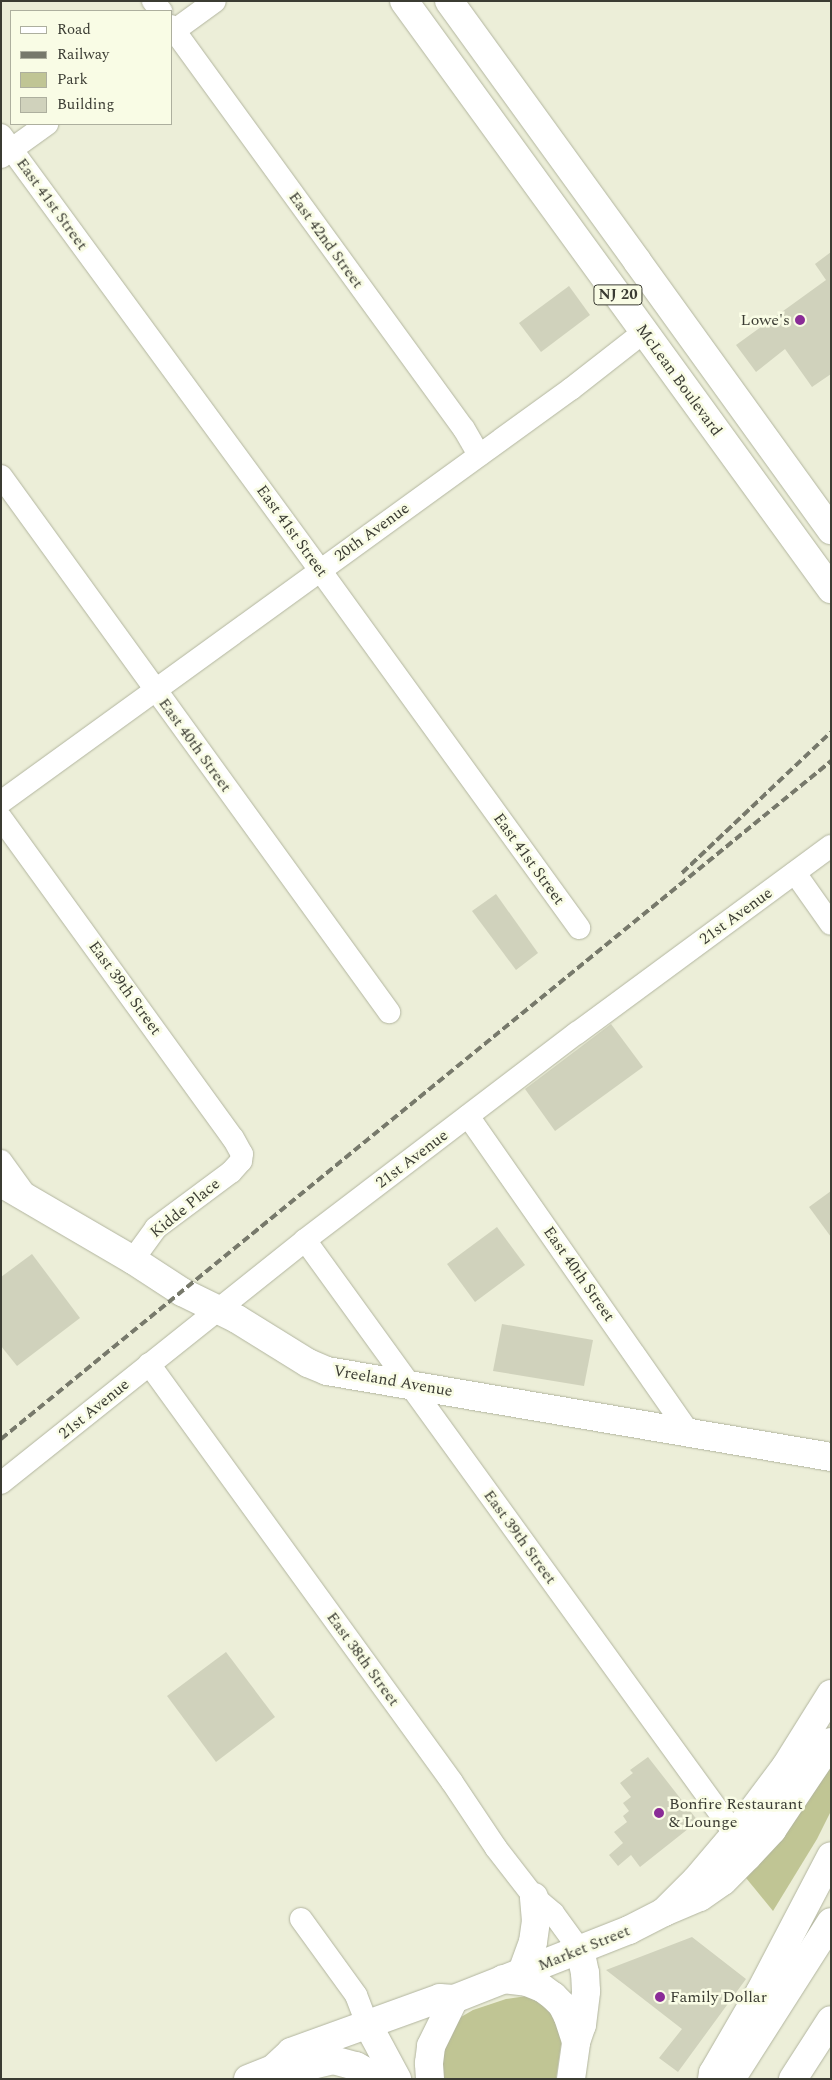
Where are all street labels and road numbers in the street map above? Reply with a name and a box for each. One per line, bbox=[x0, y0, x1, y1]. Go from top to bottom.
street label: East 41st Street bbox=[12, 154, 92, 254]
street label: East 42nd Street bbox=[284, 188, 368, 292]
road number: NJ 20 bbox=[593, 282, 643, 308]
street label: McLean Boulevard bbox=[632, 320, 726, 440]
street label: East 41st Street bbox=[252, 481, 332, 581]
street label: 20th Avenue bbox=[331, 498, 413, 566]
street label: East 40th Street bbox=[154, 694, 236, 796]
street label: East 41st Street bbox=[489, 809, 569, 909]
street label: 21st Avenue bbox=[696, 883, 776, 949]
street label: East 39th Street bbox=[84, 937, 166, 1039]
street label: 21st Avenue bbox=[372, 1126, 452, 1192]
street label: Kidde Place bbox=[146, 1174, 224, 1242]
street label: East 40th Street bbox=[539, 1223, 619, 1325]
street label: Vreeland Avenue bbox=[332, 1361, 454, 1401]
street label: 21st Avenue bbox=[55, 1375, 133, 1443]
street label: East 39th Street bbox=[479, 1486, 561, 1588]
street label: East 38th Street bbox=[322, 1608, 404, 1710]
street label: Market Street bbox=[535, 1921, 633, 1975]

